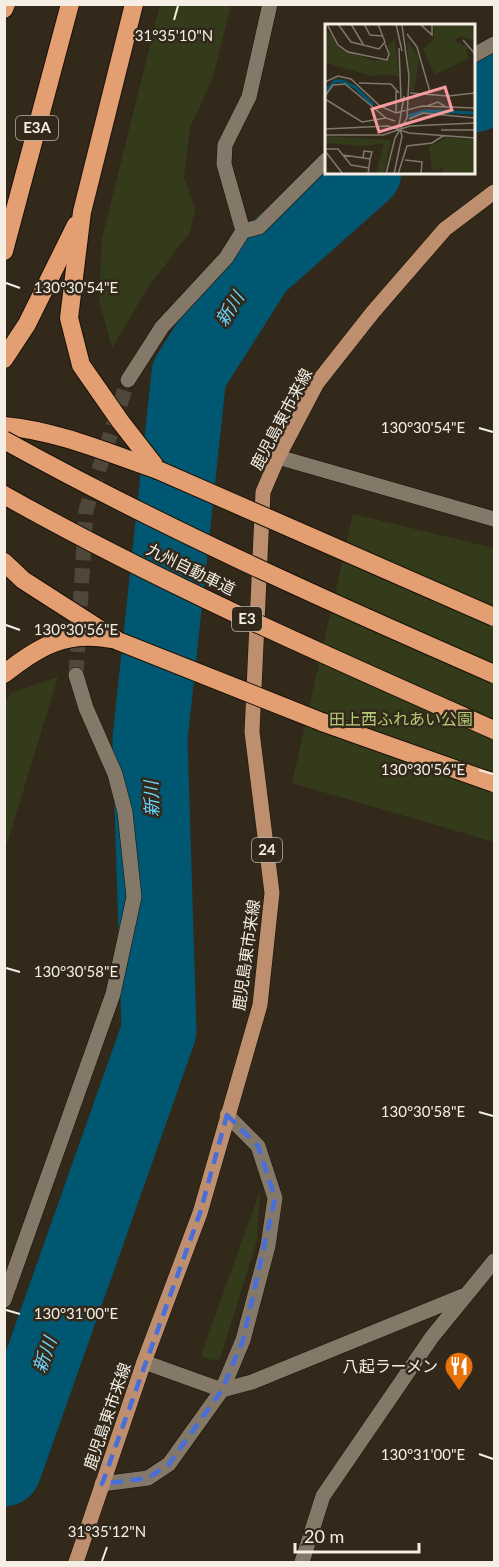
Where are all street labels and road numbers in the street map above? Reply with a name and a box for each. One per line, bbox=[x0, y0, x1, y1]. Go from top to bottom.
road number: E3A bbox=[16, 116, 58, 140]
street label: 鹿児島東市来線 bbox=[246, 365, 315, 473]
street label: 九州自動車道 bbox=[144, 539, 239, 598]
road number: E3 bbox=[232, 607, 262, 631]
road number: 24 bbox=[252, 838, 282, 862]
street label: 鹿児島東市来線 bbox=[228, 898, 263, 1012]
street label: 鹿児島東市来線 bbox=[79, 1360, 134, 1472]

